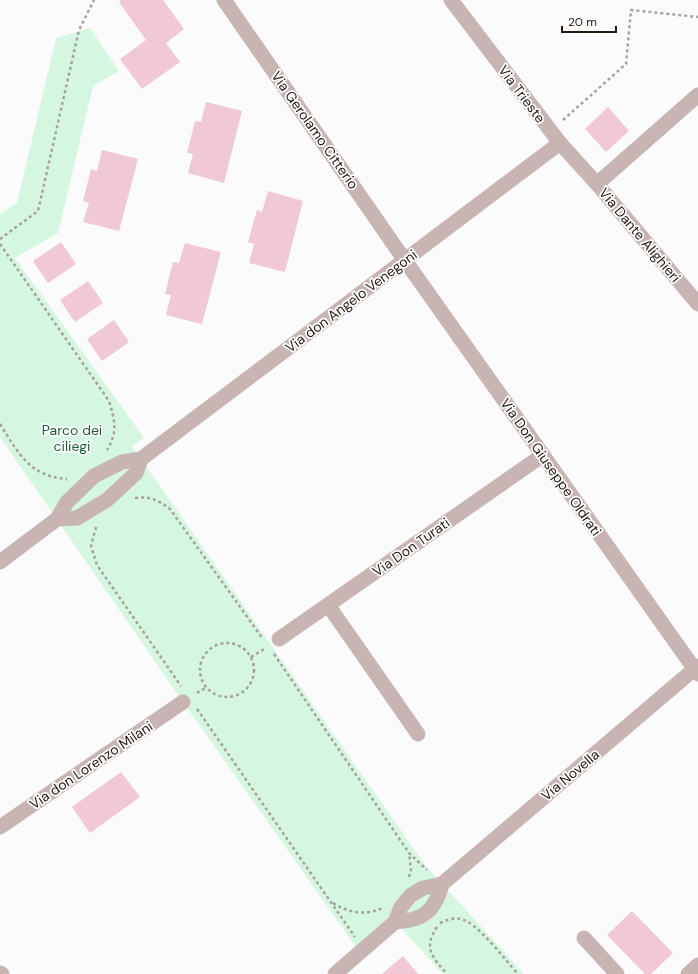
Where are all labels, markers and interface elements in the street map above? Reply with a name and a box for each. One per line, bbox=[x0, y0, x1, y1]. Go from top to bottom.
scale bar bbox=[562, 8, 616, 34]
text: 20 m bbox=[568, 14, 597, 30]
street label: Via Trieste bbox=[494, 62, 550, 126]
street label: Via Gerolamo Citterio bbox=[267, 67, 363, 193]
street label: Via Dante Alighieri bbox=[595, 184, 685, 286]
street label: Via don Angelo Venegoni bbox=[282, 246, 420, 356]
street label: Via Don Giuseppe Oldrati bbox=[497, 395, 605, 539]
park label: Parco dei ciliegi bbox=[42, 421, 102, 455]
street label: Via Don Turati bbox=[369, 514, 453, 580]
street label: Via don Lorenzo Milani bbox=[26, 717, 156, 813]
street label: Via Novella bbox=[537, 745, 603, 805]

